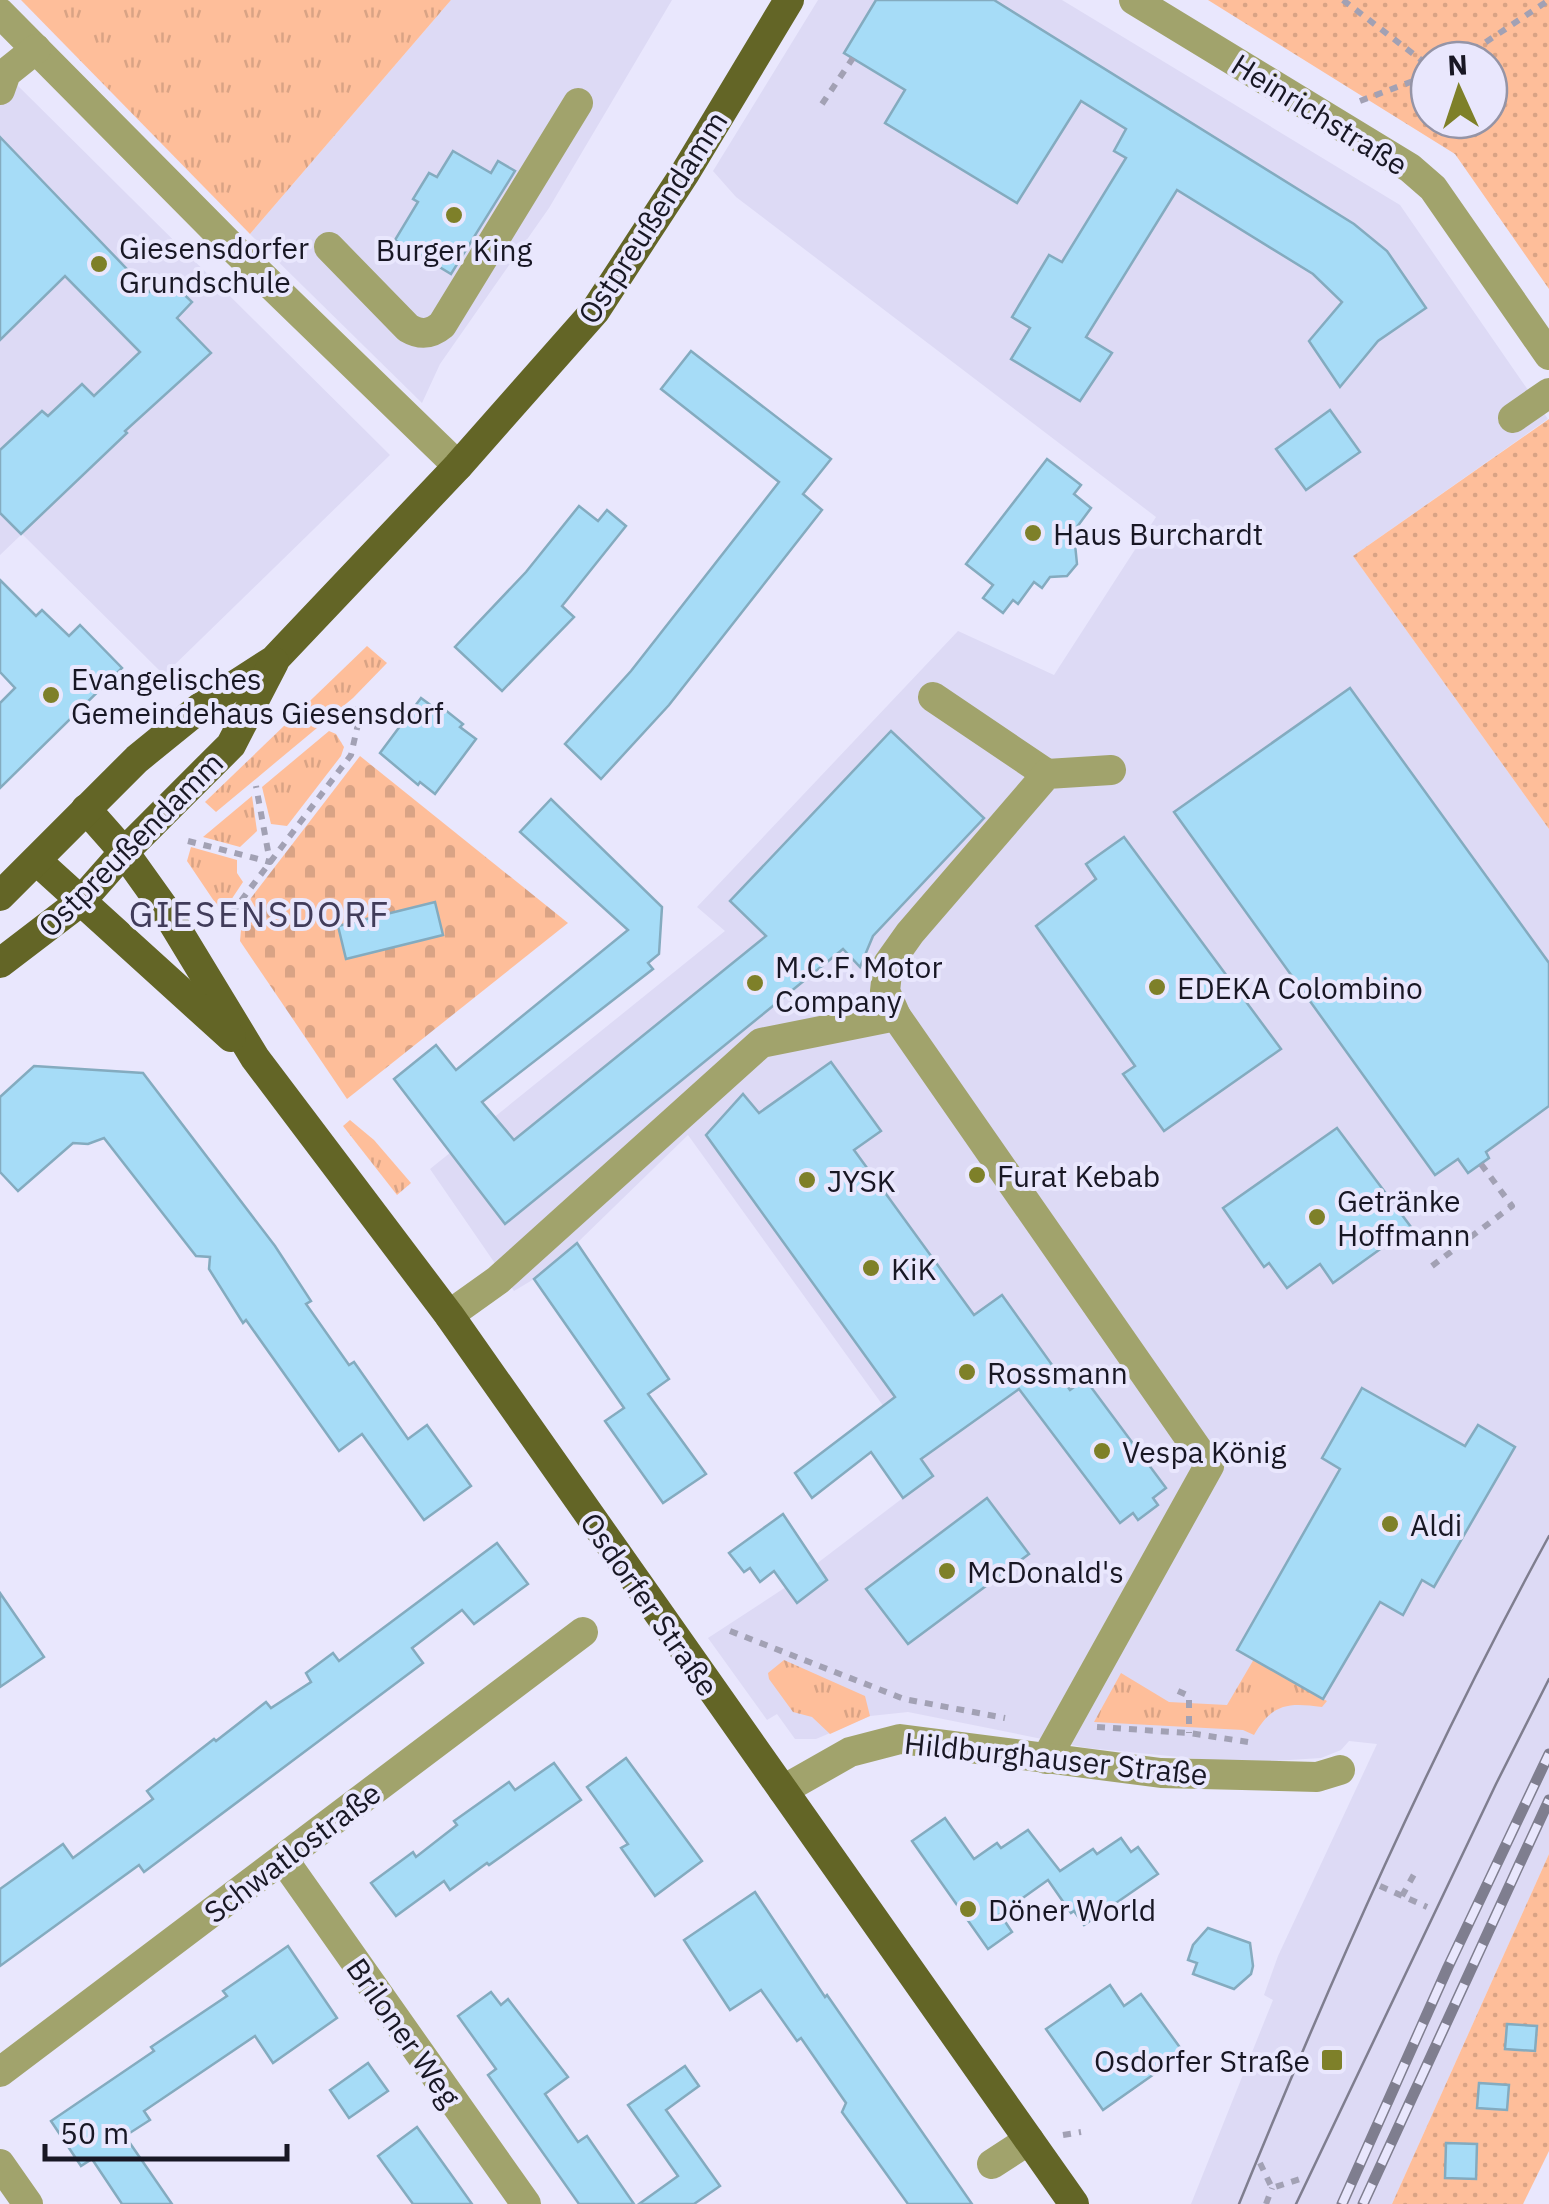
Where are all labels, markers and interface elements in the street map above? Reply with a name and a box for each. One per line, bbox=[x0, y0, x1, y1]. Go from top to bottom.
north arrow bbox=[1409, 40, 1509, 140]
street label: Heinrichstraße bbox=[1225, 44, 1415, 184]
text: N bbox=[1447, 46, 1469, 84]
street label: Ostpreußendamm bbox=[569, 103, 735, 331]
marker: Burger King bbox=[443, 204, 465, 226]
place label: Giesensdorfer Grundschule bbox=[119, 228, 309, 301]
place label: Burger King bbox=[376, 230, 532, 269]
marker: Giesensdorfer Grundschule bbox=[88, 253, 110, 275]
place label: Haus Burchardt bbox=[1053, 514, 1263, 553]
marker: Haus Burchardt bbox=[1022, 522, 1044, 544]
place label: Evangelisches Gemeindehaus Giesensdorf bbox=[71, 659, 444, 732]
marker: Evangelisches Gemeindehaus Giesensdorf bbox=[40, 684, 62, 706]
street label: Ostpreußendamm bbox=[29, 743, 231, 945]
district label: GIESENSDORF bbox=[129, 891, 391, 937]
place label: M.C.F. Motor Company bbox=[775, 947, 942, 1020]
place label: EDEKA Colombino bbox=[1177, 968, 1423, 1007]
marker: M.C.F. Motor Company bbox=[744, 972, 766, 994]
marker: EDEKA Colombino bbox=[1146, 976, 1168, 998]
place label: Furat Kebab bbox=[997, 1156, 1160, 1195]
place label: JYSK bbox=[827, 1161, 896, 1200]
marker: Furat Kebab bbox=[966, 1164, 988, 1186]
marker: JYSK bbox=[796, 1169, 818, 1191]
place label: Getränke Hoffmann bbox=[1337, 1181, 1471, 1254]
marker: Getränke Hoffmann bbox=[1306, 1206, 1328, 1228]
place label: KiK bbox=[891, 1249, 937, 1288]
marker: KiK bbox=[860, 1257, 882, 1279]
place label: Rossmann bbox=[987, 1353, 1128, 1392]
marker: Rossmann bbox=[956, 1361, 978, 1383]
place label: Vespa König bbox=[1122, 1432, 1287, 1471]
marker: Vespa König bbox=[1091, 1440, 1113, 1462]
street label: Osdorfer Straße bbox=[572, 1504, 728, 1704]
place label: Aldi bbox=[1410, 1505, 1462, 1544]
marker: Aldi bbox=[1379, 1513, 1401, 1535]
place label: McDonald's bbox=[967, 1552, 1124, 1591]
marker: McDonald's bbox=[936, 1560, 958, 1582]
street label: Hildburghauser Straße bbox=[902, 1723, 1210, 1793]
street label: Schwatlostraße bbox=[196, 1773, 388, 1931]
place label: Döner World bbox=[988, 1890, 1156, 1929]
marker: Döner World bbox=[957, 1898, 979, 1920]
street label: Briloner Weg bbox=[338, 1950, 470, 2114]
place label: Osdorfer Straße bbox=[1094, 2041, 1310, 2080]
marker: Osdorfer Straße bbox=[1319, 2047, 1345, 2073]
scale bar bbox=[45, 2099, 288, 2161]
text: 50 m bbox=[60, 2113, 129, 2152]

